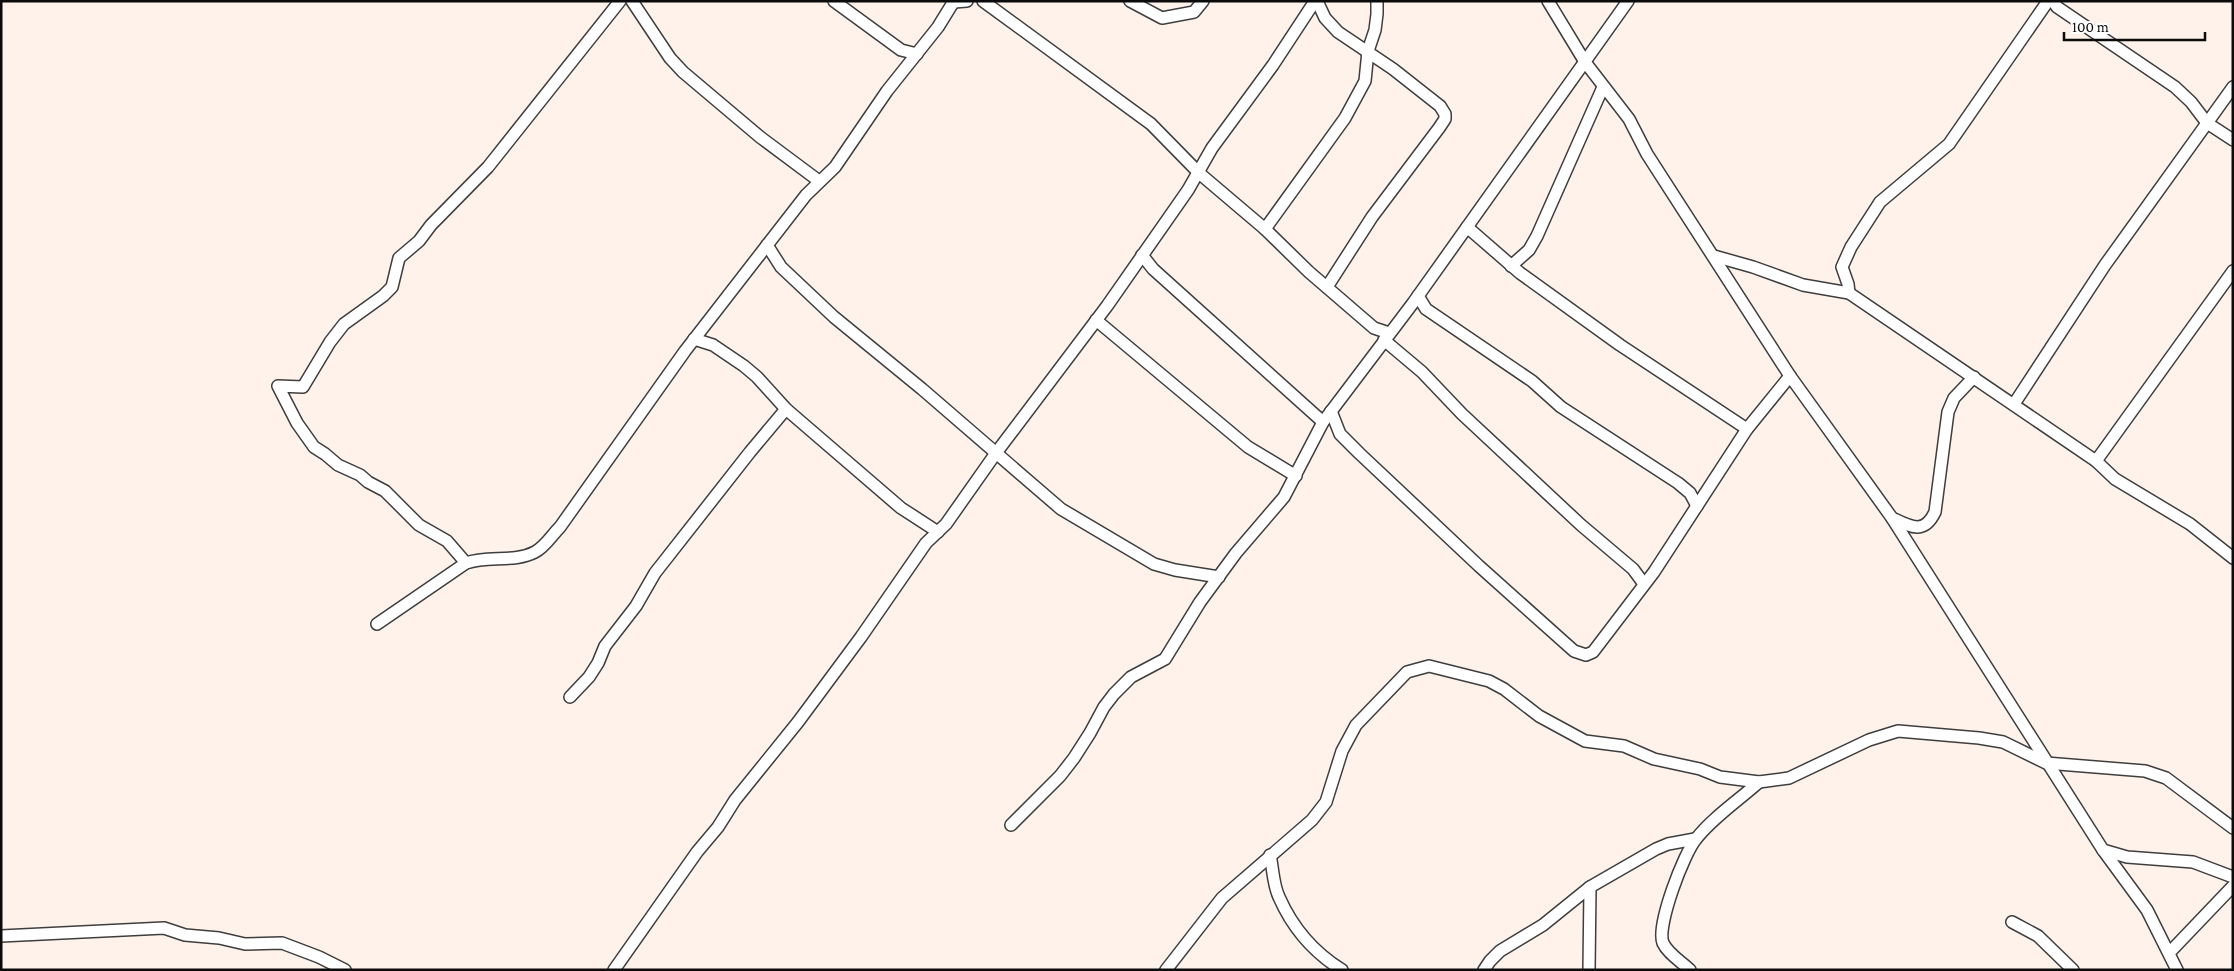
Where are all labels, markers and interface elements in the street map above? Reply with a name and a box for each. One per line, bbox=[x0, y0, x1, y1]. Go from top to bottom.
scale bar bbox=[2064, 10, 2205, 42]
text: 100 m bbox=[2072, 19, 2109, 35]

